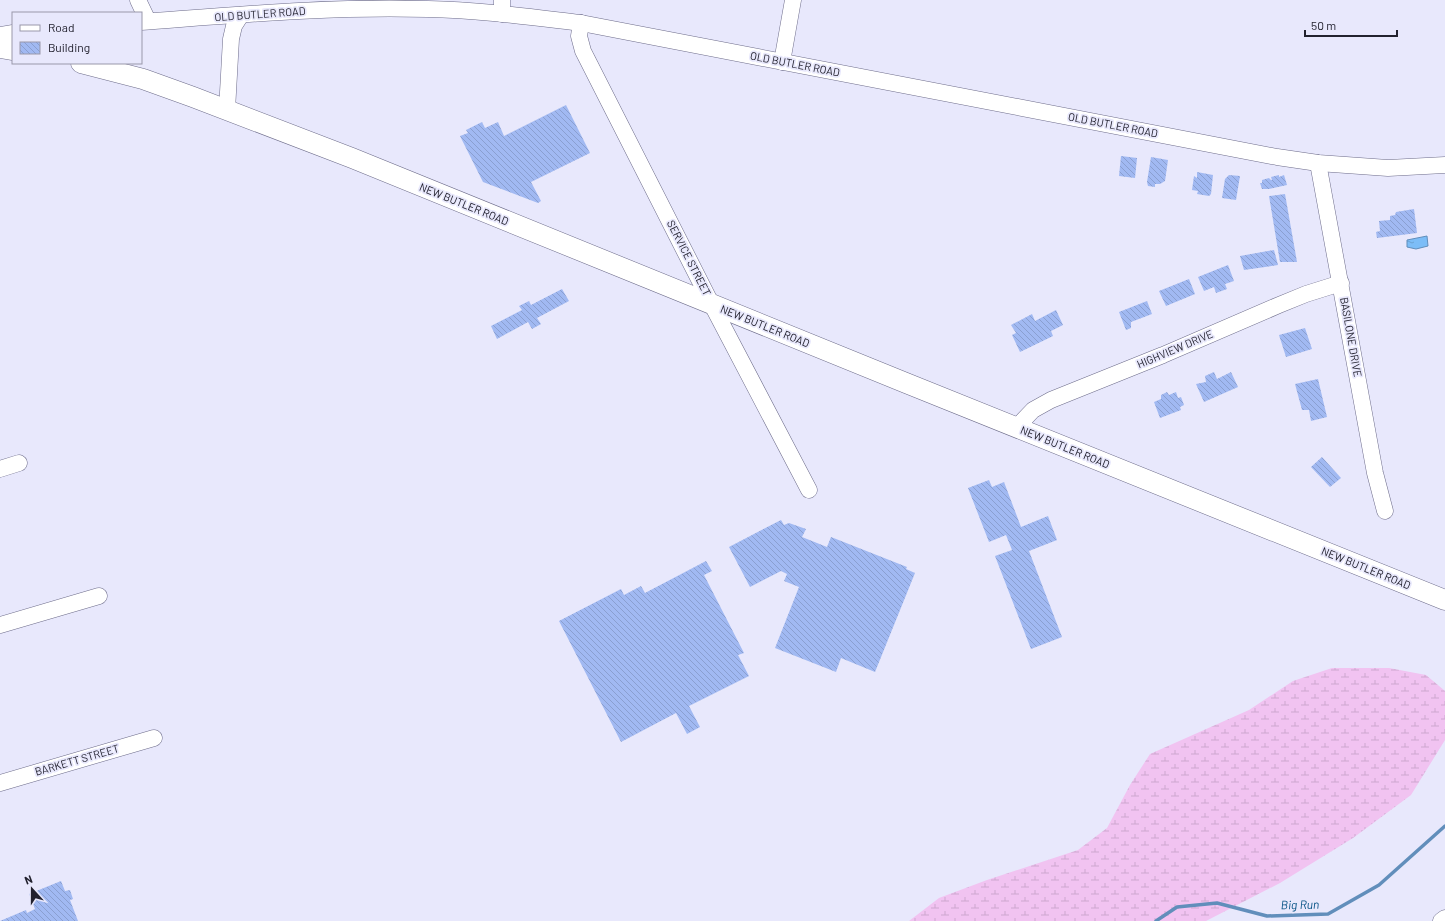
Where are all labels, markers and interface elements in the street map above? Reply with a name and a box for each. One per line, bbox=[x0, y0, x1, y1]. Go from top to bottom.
street label: OLD BUTLER ROAD bbox=[214, 4, 306, 23]
legend bbox=[12, 12, 142, 64]
scale bar bbox=[1305, 12, 1397, 38]
text: 50 m bbox=[1311, 18, 1336, 32]
text: Road bbox=[48, 20, 75, 34]
text: Building bbox=[48, 40, 90, 54]
street label: OLD BUTLER ROAD bbox=[749, 48, 841, 79]
street label: OLD BUTLER ROAD bbox=[1067, 109, 1159, 140]
street label: NEW BUTLER ROAD bbox=[418, 180, 511, 227]
street label: SERVICE STREET bbox=[665, 218, 714, 298]
street label: BASILONE DRIVE bbox=[1338, 296, 1365, 378]
street label: NEW BUTLER ROAD bbox=[719, 302, 812, 349]
street label: HIGHVIEW DRIVE bbox=[1135, 327, 1215, 370]
street label: NEW BUTLER ROAD bbox=[1019, 423, 1112, 470]
street label: NEW BUTLER ROAD bbox=[1320, 544, 1413, 591]
street label: BARKETT STREET bbox=[33, 741, 120, 778]
north arrow bbox=[12, 869, 52, 909]
text: N bbox=[22, 872, 34, 887]
water label: Big Run bbox=[1281, 897, 1319, 911]

